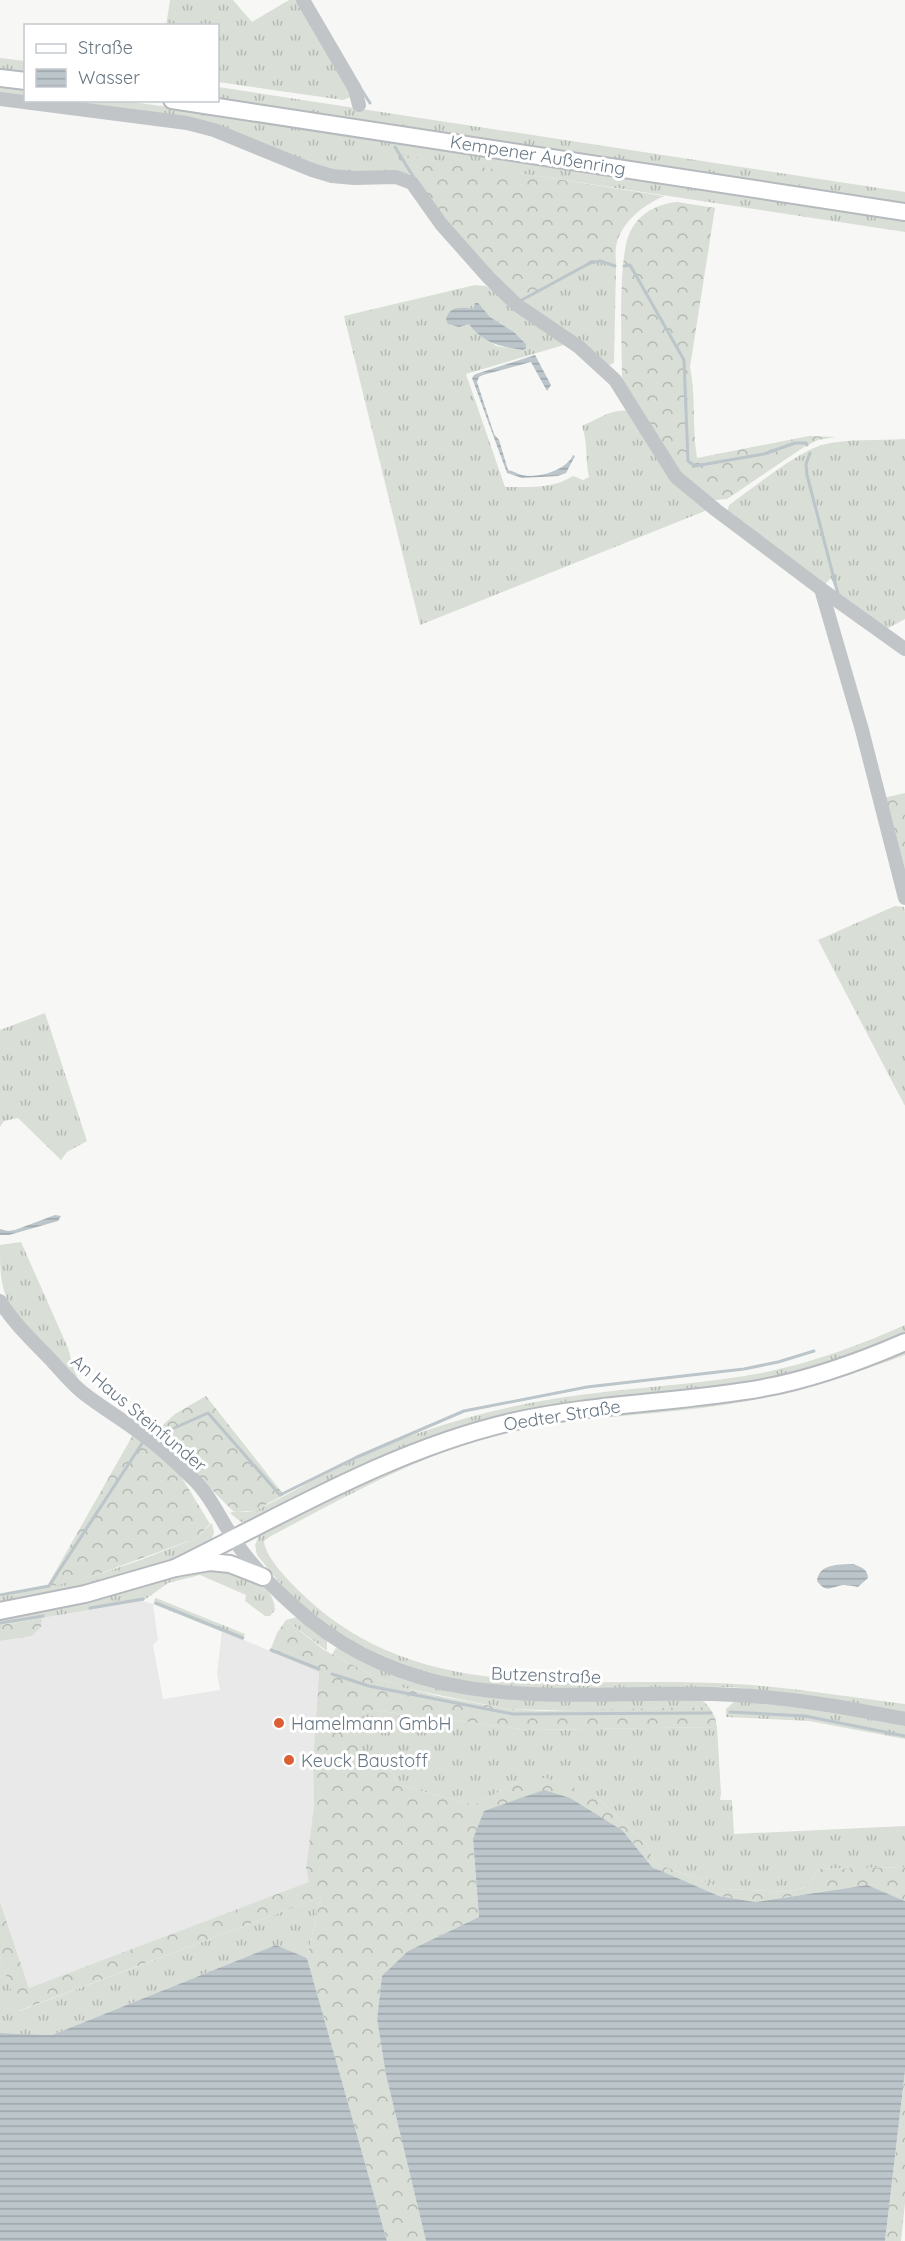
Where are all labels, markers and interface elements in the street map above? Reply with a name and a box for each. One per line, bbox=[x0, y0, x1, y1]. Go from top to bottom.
legend bbox=[24, 24, 219, 102]
text: Straße bbox=[78, 36, 133, 59]
text: Wasser bbox=[78, 66, 140, 89]
street label: Kempener Außenring bbox=[449, 130, 627, 180]
street label: An Haus Steinfunder bbox=[67, 1350, 212, 1476]
street label: Oedter Straße bbox=[502, 1394, 622, 1436]
street label: Butzenstraße bbox=[490, 1662, 602, 1688]
place label: Hamelmann GmbH bbox=[291, 1712, 451, 1735]
marker: Hamelmann GmbH bbox=[272, 1716, 286, 1730]
place label: Keuck Baustoff bbox=[301, 1749, 428, 1772]
marker: Keuck Baustoff bbox=[282, 1753, 296, 1767]

